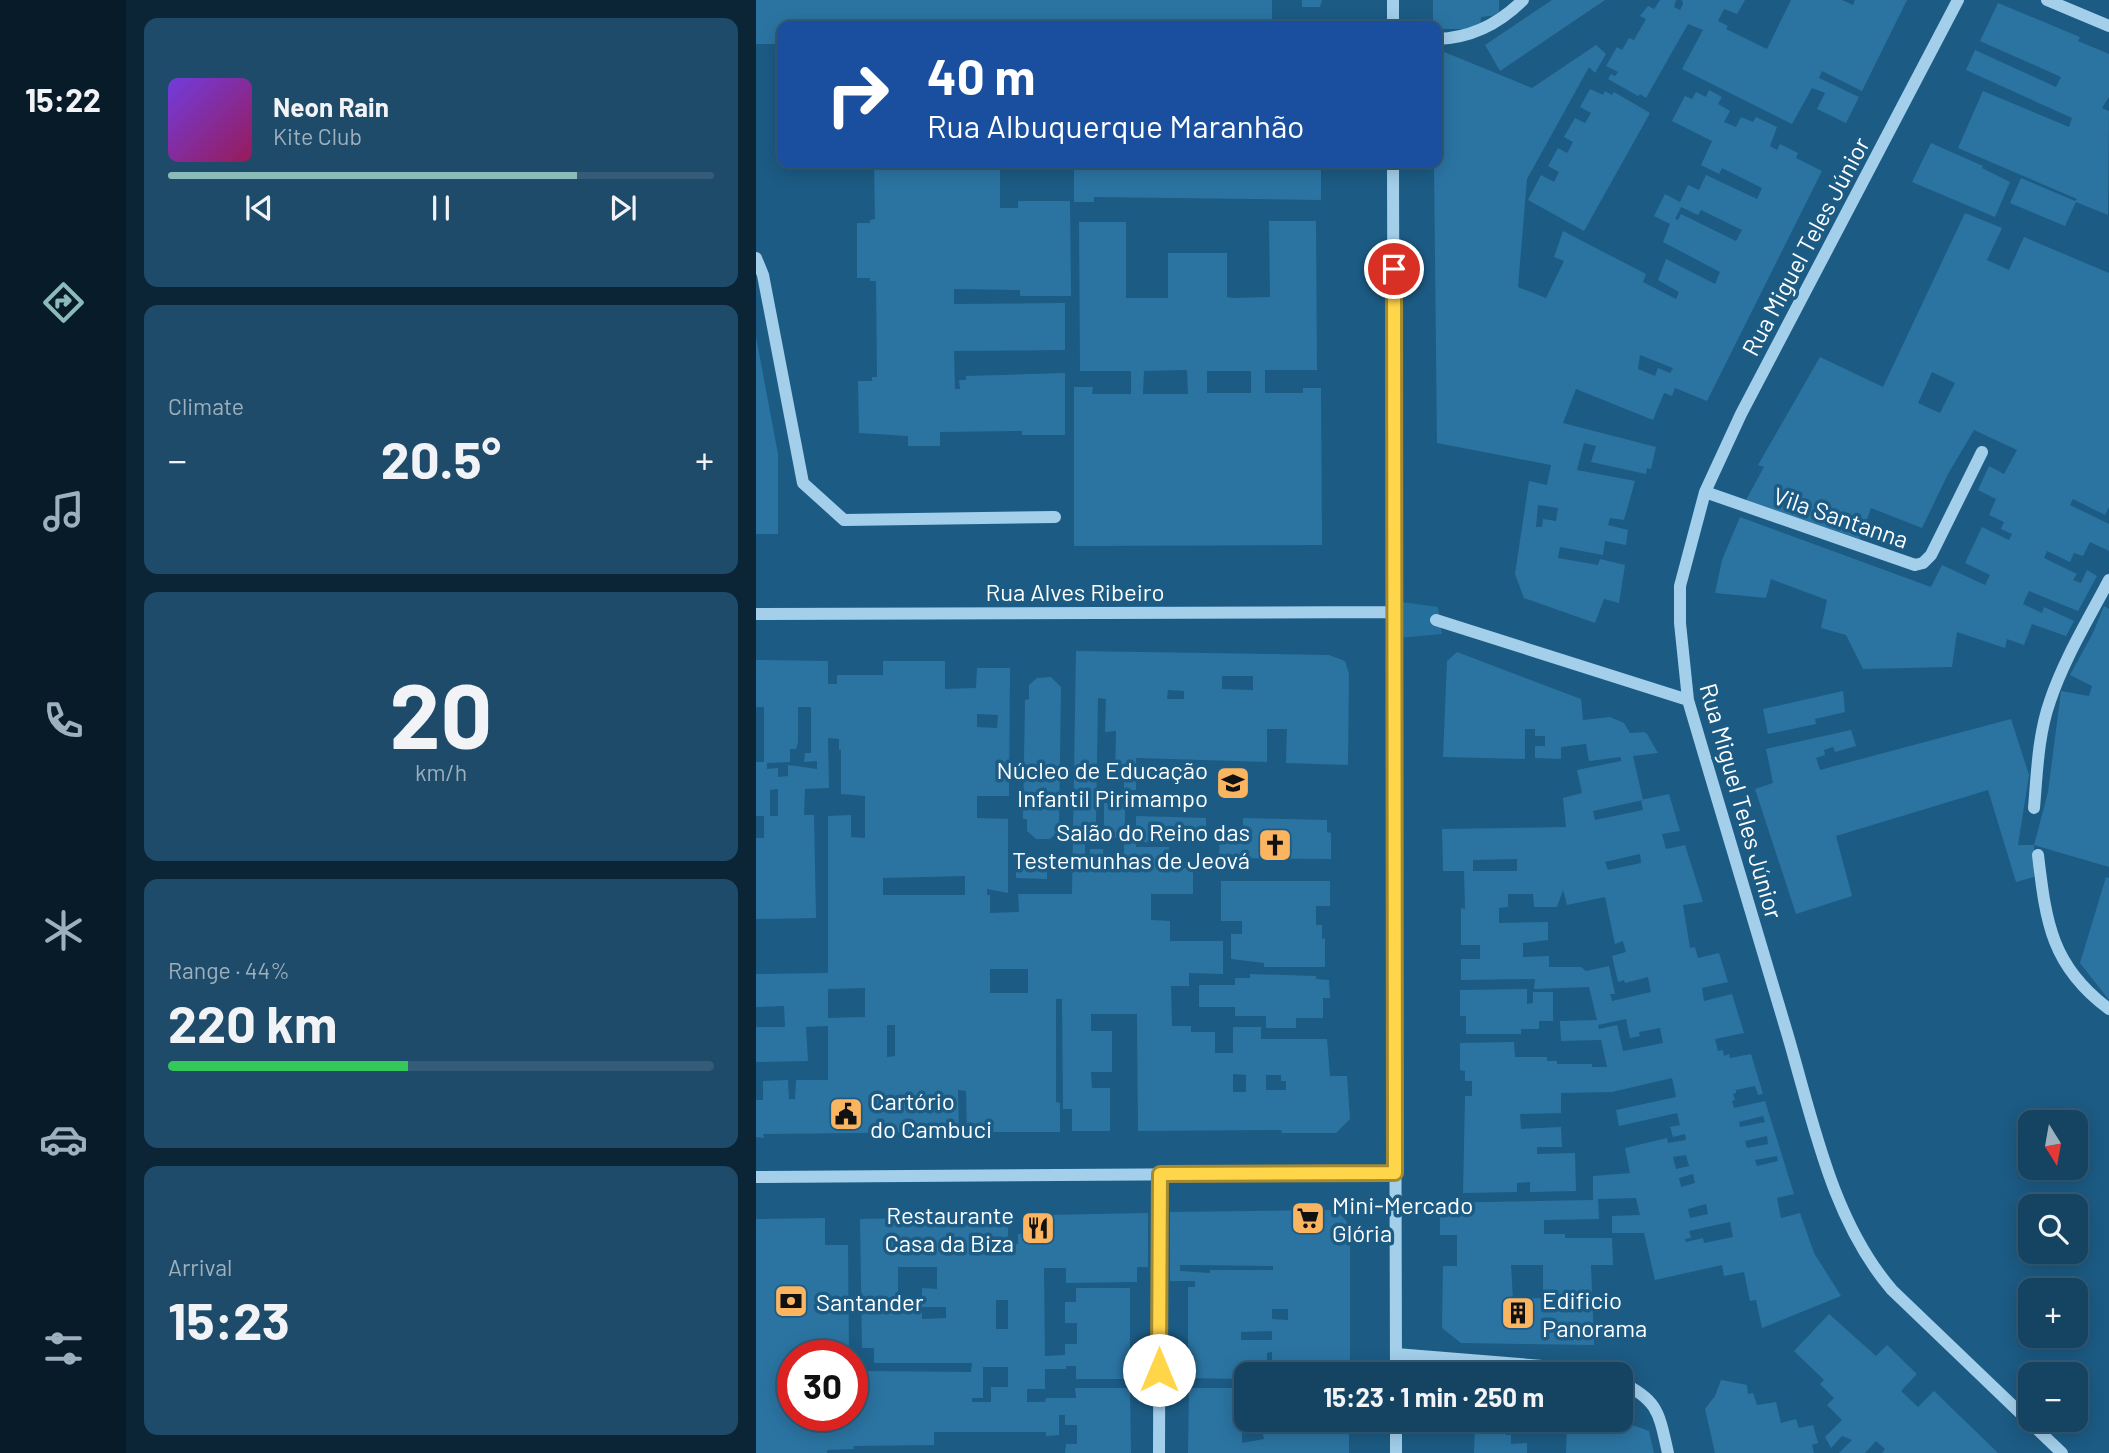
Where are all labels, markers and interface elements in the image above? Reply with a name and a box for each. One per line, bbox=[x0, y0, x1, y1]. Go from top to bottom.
text: 40 m bbox=[927, 46, 1035, 105]
icon: right bbox=[812, 49, 903, 140]
text: 15:22 bbox=[25, 80, 101, 118]
text: Neon Rain bbox=[273, 91, 389, 122]
text: Rua Albuquerque Maranhão bbox=[927, 106, 1305, 144]
text: Kite Club bbox=[273, 122, 362, 150]
street label: Rua Miguel Teles Júnior bbox=[1735, 131, 1875, 360]
icon: previous bbox=[240, 189, 278, 227]
icon: pause bbox=[422, 189, 460, 227]
icon: next bbox=[604, 189, 642, 227]
pin bbox=[1364, 239, 1424, 299]
icon: arrive bbox=[1375, 250, 1413, 288]
icon: directions bbox=[39, 278, 88, 327]
text: Climate bbox=[168, 392, 244, 420]
text: 20.5° bbox=[381, 427, 501, 489]
text: − bbox=[168, 436, 187, 482]
text: + bbox=[695, 436, 714, 482]
street label: Vila Santanna bbox=[1770, 480, 1912, 554]
icon: music bbox=[39, 487, 88, 536]
street label: Rua Alves Ribeiro bbox=[986, 577, 1164, 606]
text: 20 bbox=[390, 658, 492, 767]
street label: Rua Miguel Teles Júnior bbox=[1694, 680, 1790, 922]
icon: phone bbox=[39, 696, 88, 745]
place label: Núcleo de Educação Infantil Pirimampo bbox=[997, 755, 1208, 812]
text: km/h bbox=[415, 758, 467, 786]
school or university icon: Núcleo de Educação Infantil Pirimampo bbox=[1214, 764, 1252, 802]
place label: Salão do Reino das Testemunhas de Jeová bbox=[1012, 817, 1250, 874]
church icon: Salão do Reino das Testemunhas de Jeová bbox=[1256, 826, 1294, 864]
icon: climate bbox=[39, 906, 88, 955]
text: Range · 44% bbox=[168, 956, 290, 984]
text: 220 km bbox=[168, 991, 337, 1053]
place label: Cartório do Cambuci bbox=[870, 1086, 992, 1143]
public building icon: Cartório do Cambuci bbox=[827, 1095, 865, 1133]
north arrow bbox=[2018, 1110, 2088, 1180]
map controls bbox=[2018, 1110, 2088, 1432]
icon: car bbox=[39, 1115, 88, 1164]
place label: Mini-Mercado Glória bbox=[1332, 1190, 1473, 1247]
button: search bbox=[2018, 1194, 2088, 1264]
supermarket icon: Mini-Mercado Glória bbox=[1289, 1199, 1327, 1237]
place label: Restaurante Casa da Biza bbox=[884, 1200, 1014, 1257]
restaurant icon: Restaurante Casa da Biza bbox=[1019, 1209, 1057, 1247]
text: Arrival bbox=[168, 1253, 232, 1281]
button: + bbox=[2018, 1278, 2088, 1348]
bank icon: Santander bbox=[772, 1282, 810, 1320]
place label: Edificio Panorama bbox=[1542, 1285, 1647, 1342]
place label: Santander bbox=[816, 1287, 924, 1316]
text: 15:23 bbox=[168, 1288, 290, 1350]
building icon: Edificio Panorama bbox=[1499, 1294, 1537, 1332]
icon: filters bbox=[39, 1324, 88, 1373]
position arrow bbox=[1122, 1333, 1196, 1407]
speed limit sign: 30 bbox=[777, 1340, 868, 1431]
button: − bbox=[2018, 1362, 2088, 1432]
text: 15:23 · 1 min · 250 m bbox=[1323, 1381, 1544, 1412]

